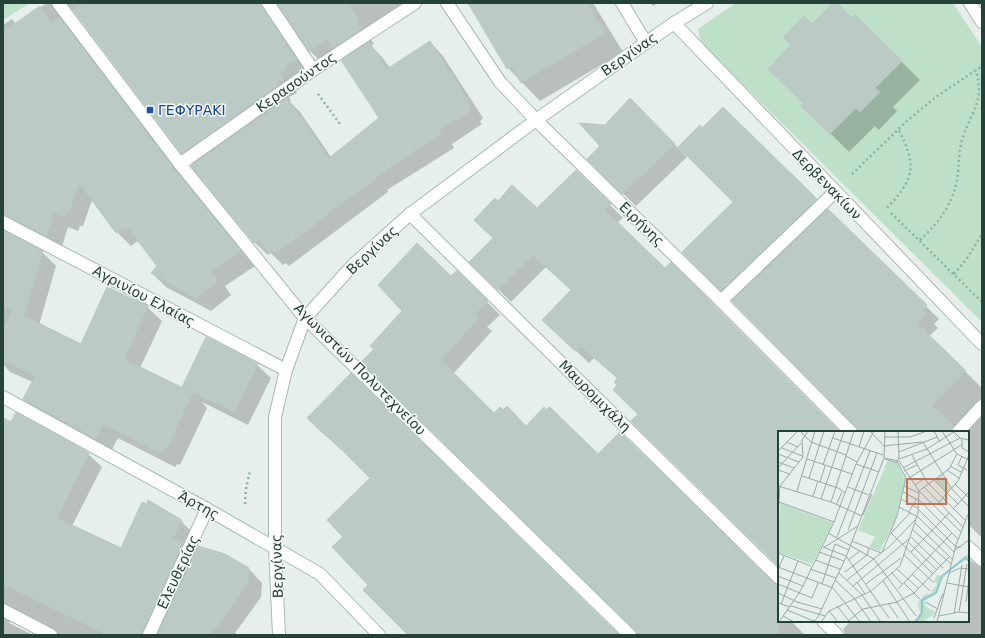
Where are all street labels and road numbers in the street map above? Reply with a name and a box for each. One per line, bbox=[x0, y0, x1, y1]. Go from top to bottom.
street label: Βεργίνας bbox=[598, 29, 660, 79]
street label: Κερασούντος bbox=[253, 49, 339, 115]
street label: Δερβενακίων bbox=[789, 145, 865, 223]
street label: Ειρήνης bbox=[616, 199, 668, 249]
street label: Βεργίνας bbox=[343, 222, 401, 278]
street label: Αγρινίου Ελαίας bbox=[90, 262, 198, 330]
street label: Αγωνιστών Πολυτεχνείου bbox=[291, 300, 429, 438]
street label: Μαυρομιχάλη bbox=[556, 357, 634, 435]
street label: Άρτης bbox=[176, 487, 222, 523]
street label: Ελευθερίας bbox=[154, 532, 202, 612]
street label: Βεργίνας bbox=[268, 534, 286, 598]

